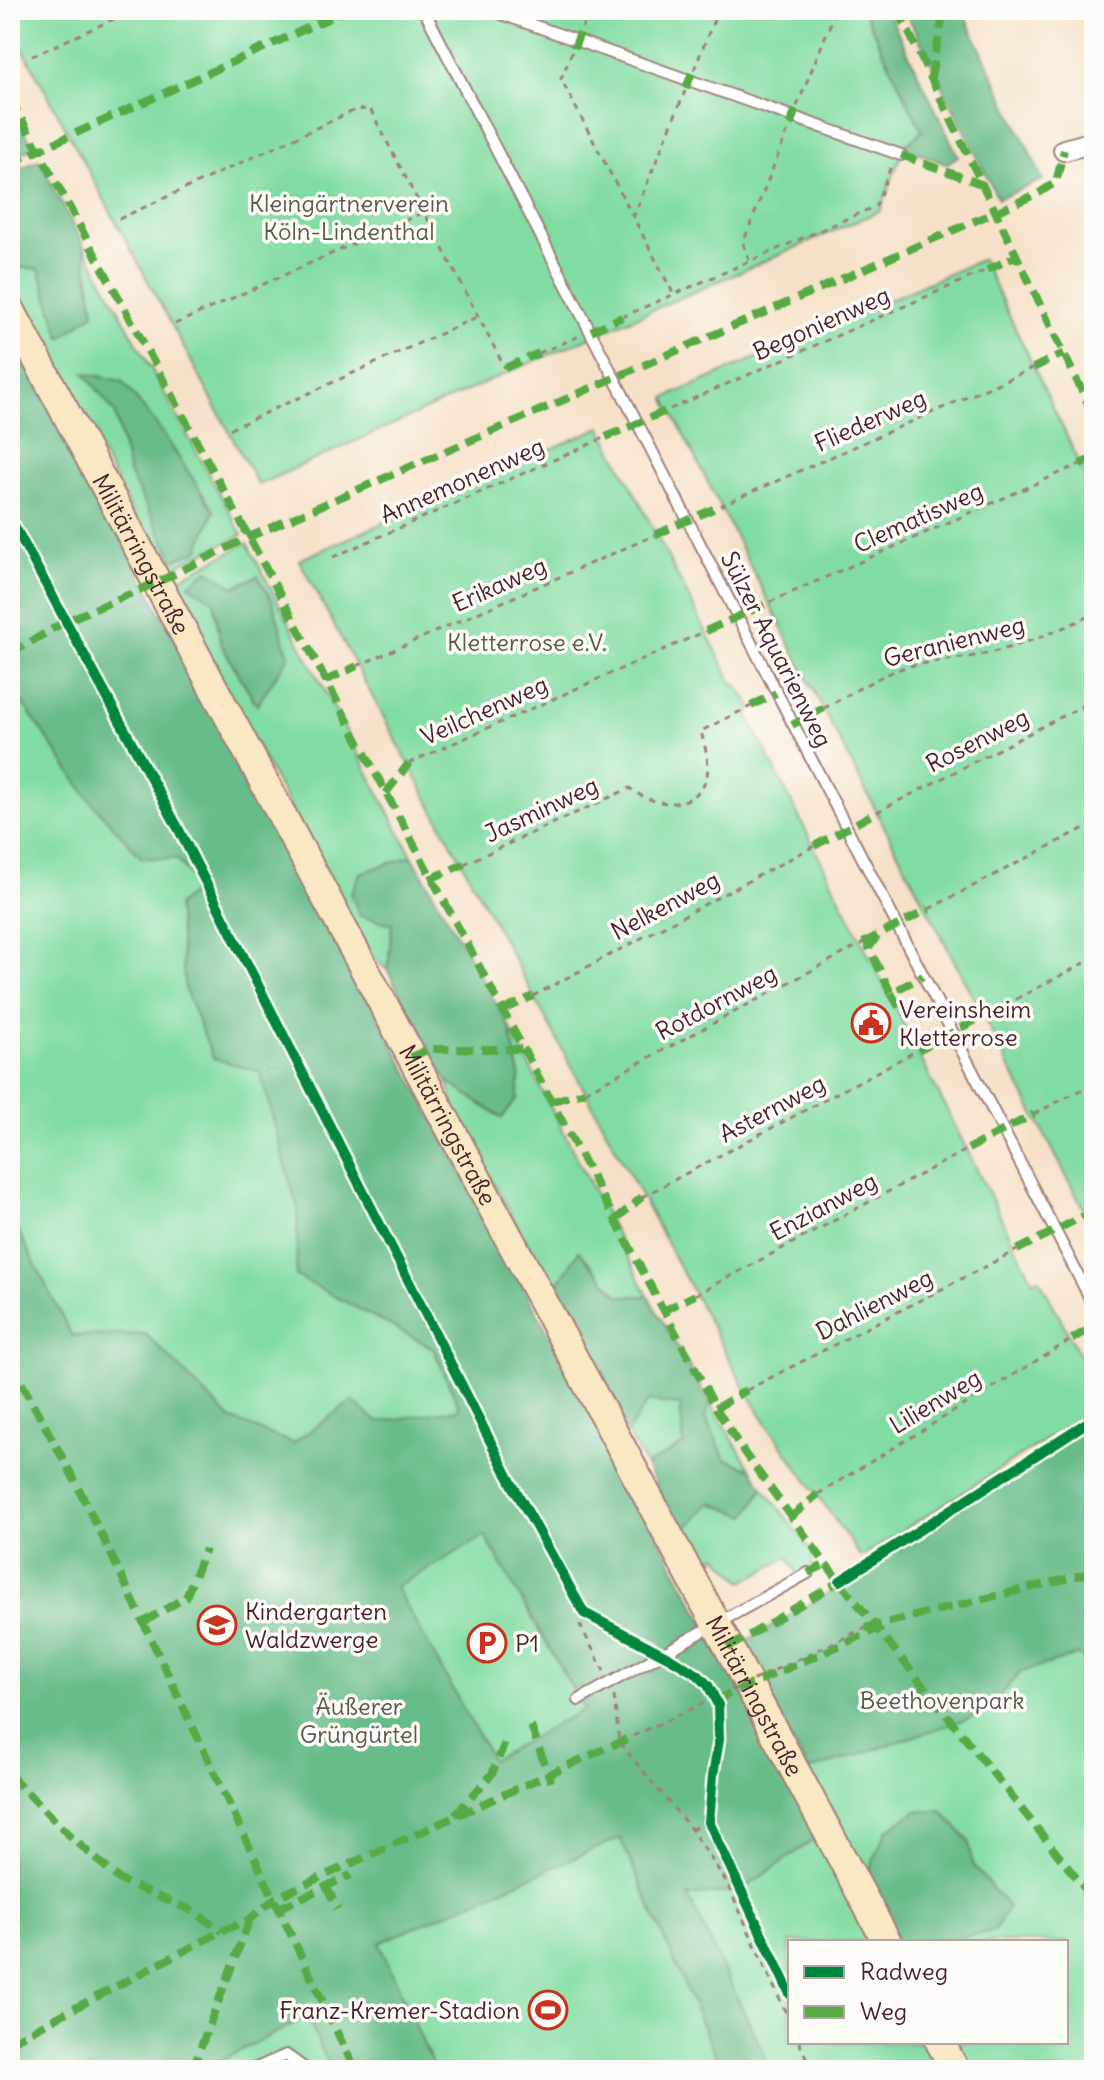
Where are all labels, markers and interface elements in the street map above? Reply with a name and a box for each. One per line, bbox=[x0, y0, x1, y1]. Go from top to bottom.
park label: Kleingärtnerverein Köln-Lindenthal bbox=[249, 188, 449, 246]
street label: Begonienweg bbox=[748, 279, 894, 367]
street label: Fliederweg bbox=[809, 382, 931, 458]
street label: Annemonenweg bbox=[375, 430, 549, 530]
street label: Militärringstraße bbox=[86, 468, 197, 639]
street label: Clematisweg bbox=[849, 475, 987, 559]
street label: Sülzer Aquarienweg bbox=[715, 546, 839, 752]
street label: Erikaweg bbox=[447, 550, 551, 618]
street label: Geranienweg bbox=[880, 609, 1028, 673]
park label: Kletterrose e.V. bbox=[447, 627, 607, 657]
street label: Veilchenweg bbox=[416, 669, 552, 751]
street label: Rosenweg bbox=[921, 701, 1033, 779]
street label: Jasminweg bbox=[479, 770, 603, 848]
street label: Nelkenweg bbox=[606, 864, 724, 946]
street label: Rotdornweg bbox=[650, 958, 782, 1046]
place label: Vereinsheim Kletterrose bbox=[899, 994, 1031, 1052]
public building icon: Vereinsheim Kletterrose bbox=[850, 1002, 892, 1044]
street label: Militärringstraße bbox=[393, 1039, 503, 1210]
street label: Asternweg bbox=[714, 1068, 830, 1148]
street label: Enzianweg bbox=[764, 1165, 882, 1247]
street label: Dahlienweg bbox=[811, 1262, 937, 1346]
street label: Lilienweg bbox=[884, 1362, 986, 1440]
place label: Kindergarten Waldzwerge bbox=[245, 1596, 387, 1654]
school or university icon: Kindergarten Waldzwerge bbox=[196, 1604, 238, 1646]
street label: Militärringstraße bbox=[699, 1610, 810, 1781]
parking icon: P1 bbox=[466, 1622, 508, 1664]
place label: P1 bbox=[515, 1628, 539, 1658]
park label: Beethovenpark bbox=[860, 1685, 1024, 1715]
park label: Äußerer Grüngürtel bbox=[300, 1691, 418, 1749]
legend bbox=[788, 1940, 1068, 2044]
text: Radweg bbox=[860, 1956, 948, 1986]
sports icon: Franz-Kremer-Stadion bbox=[527, 1989, 569, 2031]
place label: Franz-Kremer-Stadion bbox=[279, 1995, 520, 2025]
text: Weg bbox=[860, 1996, 907, 2026]

